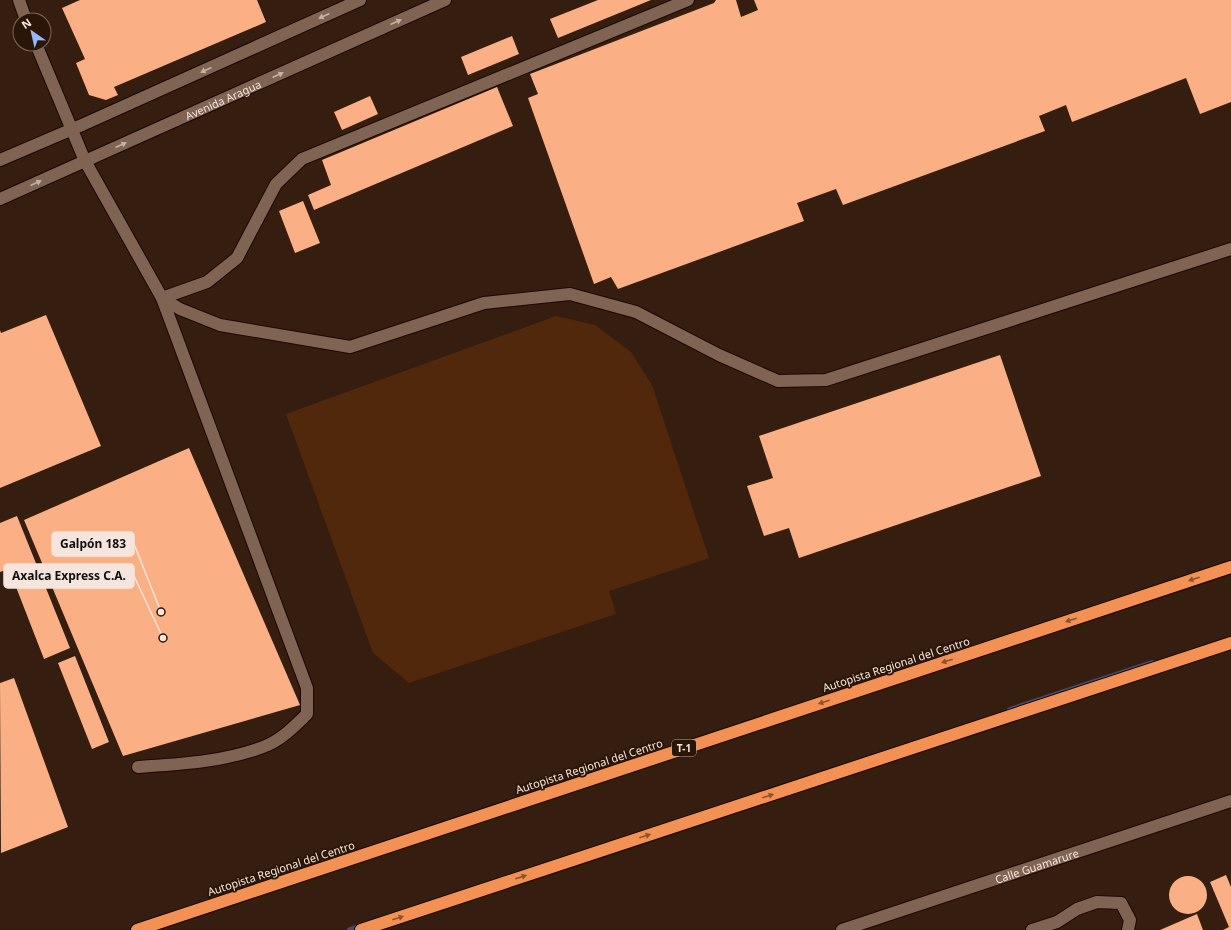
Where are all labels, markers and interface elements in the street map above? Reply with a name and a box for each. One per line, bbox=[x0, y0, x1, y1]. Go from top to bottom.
north arrow bbox=[12, 12, 52, 52]
one-way arrow bbox=[319, 13, 330, 19]
text: N bbox=[18, 15, 34, 32]
one-way arrow bbox=[391, 19, 402, 25]
one-way arrow bbox=[200, 66, 212, 73]
one-way arrow bbox=[272, 72, 283, 78]
street label: Avenida Aragua bbox=[182, 76, 263, 123]
one-way arrow bbox=[115, 142, 126, 148]
one-way arrow bbox=[30, 180, 41, 186]
callout: Galpón 183 bbox=[52, 532, 134, 556]
text: Galpón 183 bbox=[60, 535, 126, 552]
callout: Axalca Express C.A. bbox=[4, 564, 134, 588]
text: Axalca Express C.A. bbox=[12, 567, 126, 584]
one-way arrow bbox=[1188, 576, 1200, 582]
one-way arrow bbox=[1064, 617, 1076, 623]
street label: Autopista Regional del Centro bbox=[821, 633, 972, 695]
one-way arrow bbox=[941, 658, 953, 664]
one-way arrow bbox=[818, 699, 830, 705]
street label: Autopista Regional del Centro bbox=[514, 735, 665, 797]
road number: T-1 bbox=[672, 740, 696, 756]
one-way arrow bbox=[762, 793, 774, 799]
one-way arrow bbox=[639, 833, 651, 839]
street label: Autopista Regional del Centro bbox=[206, 837, 357, 899]
street label: Calle Guamarure bbox=[993, 845, 1080, 886]
one-way arrow bbox=[515, 874, 527, 880]
one-way arrow bbox=[392, 915, 404, 921]

